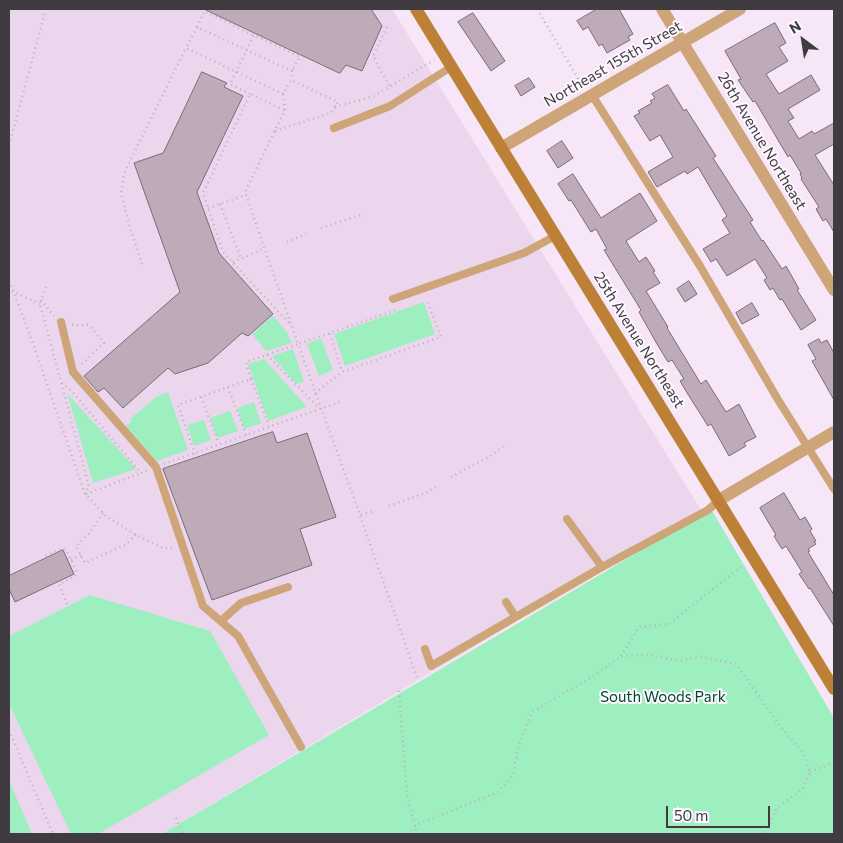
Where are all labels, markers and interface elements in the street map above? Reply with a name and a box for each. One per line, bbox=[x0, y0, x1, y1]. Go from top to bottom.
north arrow bbox=[778, 15, 828, 65]
street label: Northeast 155th Street bbox=[541, 17, 685, 111]
text: N bbox=[786, 17, 804, 37]
street label: 26th Avenue Northeast bbox=[714, 69, 810, 213]
street label: 25th Avenue Northeast bbox=[590, 269, 688, 411]
park label: South Woods Park bbox=[600, 688, 726, 706]
scale bar bbox=[668, 796, 772, 828]
text: 50 m bbox=[674, 806, 708, 824]

